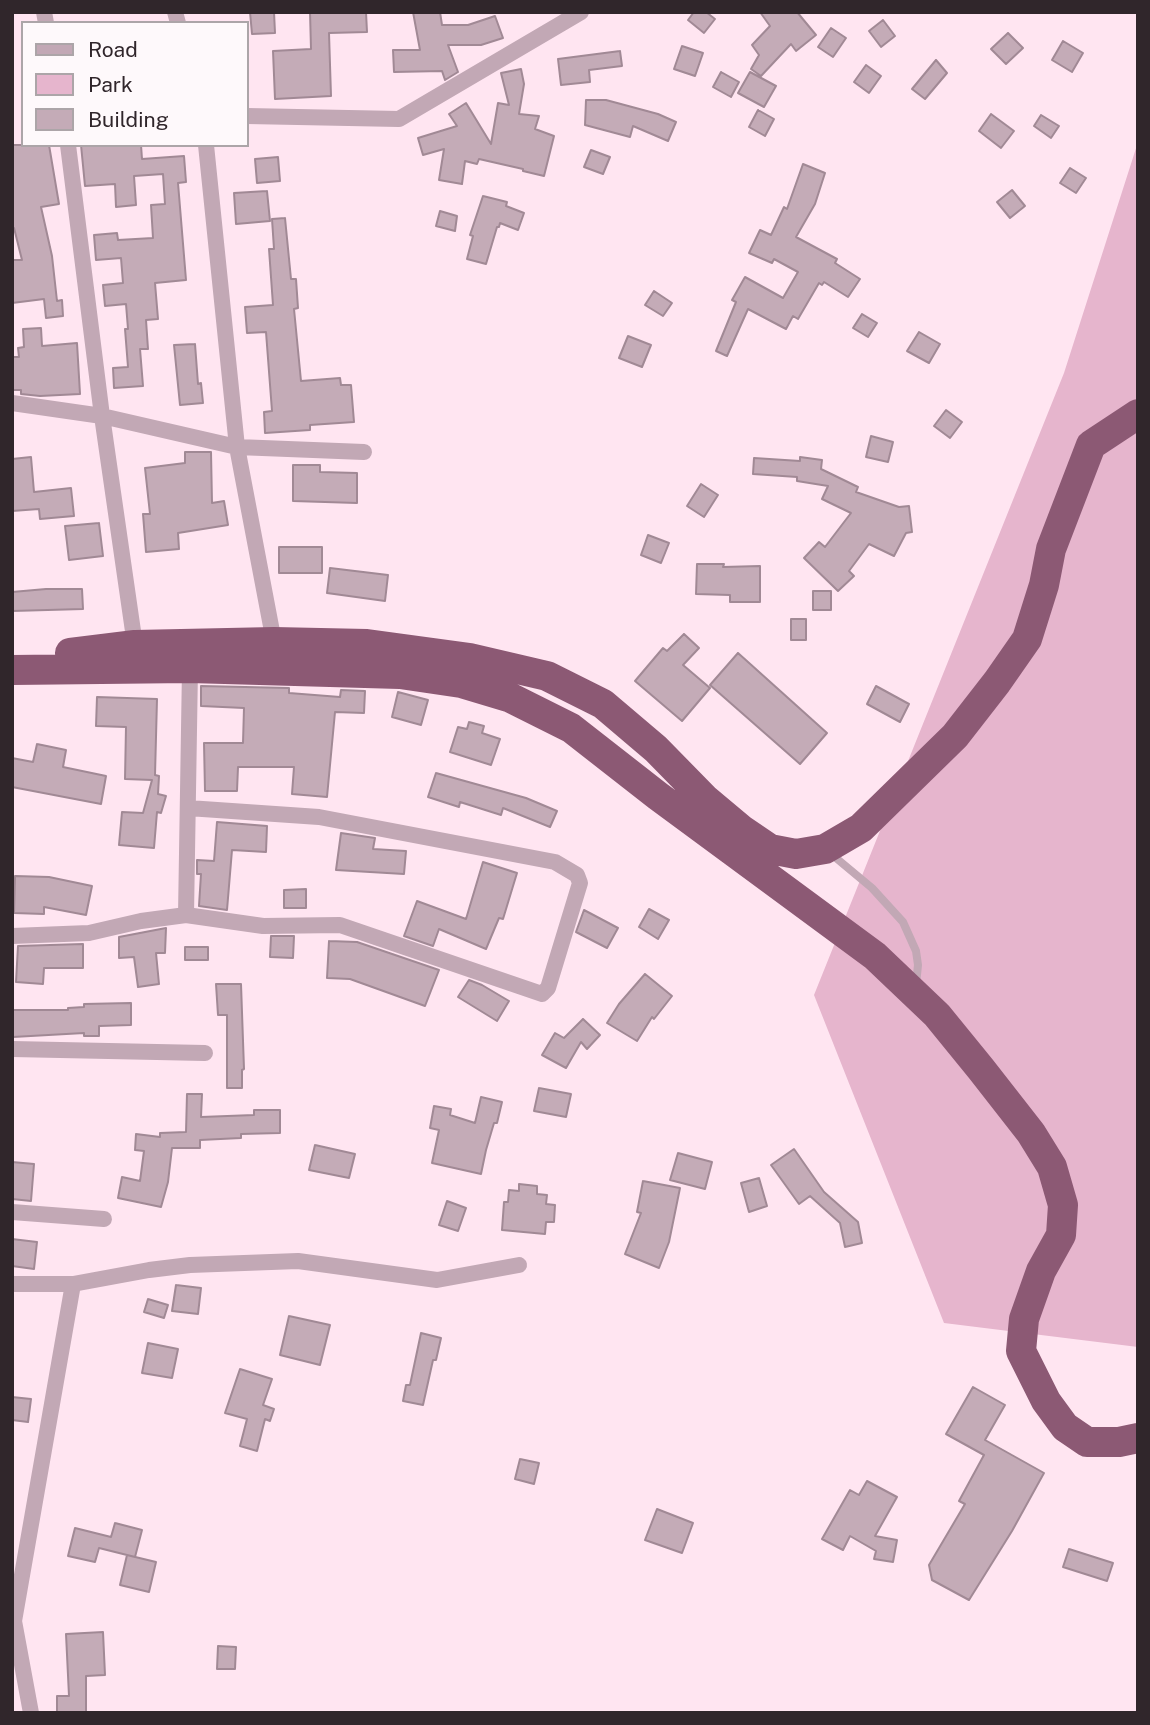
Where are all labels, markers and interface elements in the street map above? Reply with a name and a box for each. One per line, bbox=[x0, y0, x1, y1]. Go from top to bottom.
legend bbox=[21, 21, 248, 147]
text: Road bbox=[88, 37, 138, 62]
text: Park bbox=[88, 72, 133, 97]
text: Building bbox=[88, 107, 169, 132]

